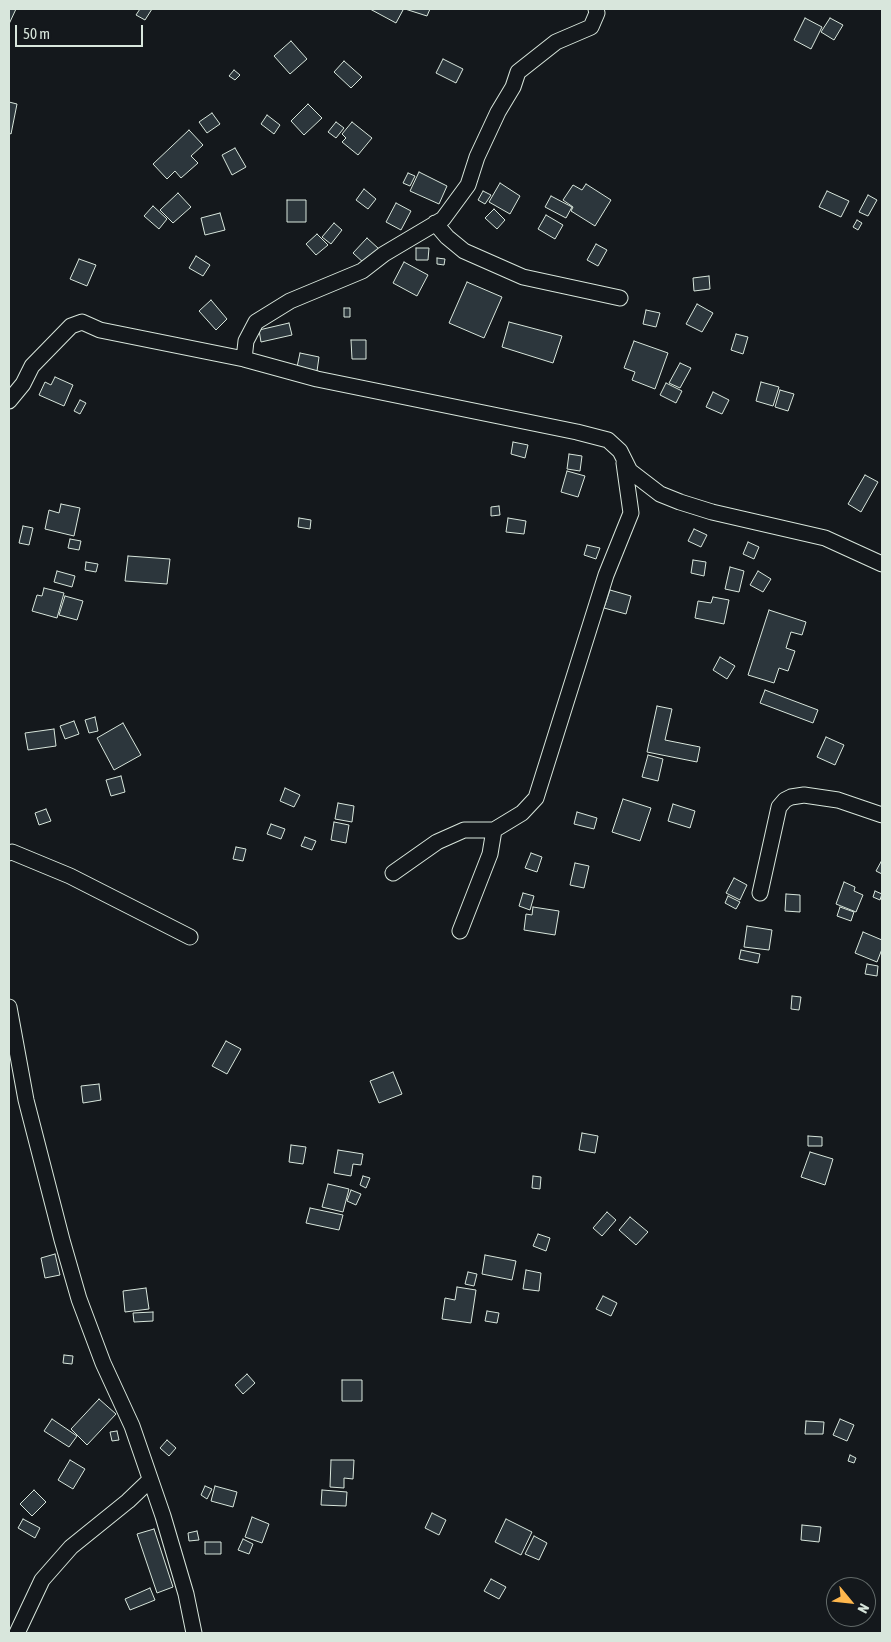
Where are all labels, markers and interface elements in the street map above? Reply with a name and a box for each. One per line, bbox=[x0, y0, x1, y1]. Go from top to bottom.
scale bar bbox=[18, 15, 145, 47]
text: 50 m bbox=[23, 25, 50, 42]
north arrow bbox=[826, 1577, 876, 1627]
text: N bbox=[854, 1601, 872, 1616]

